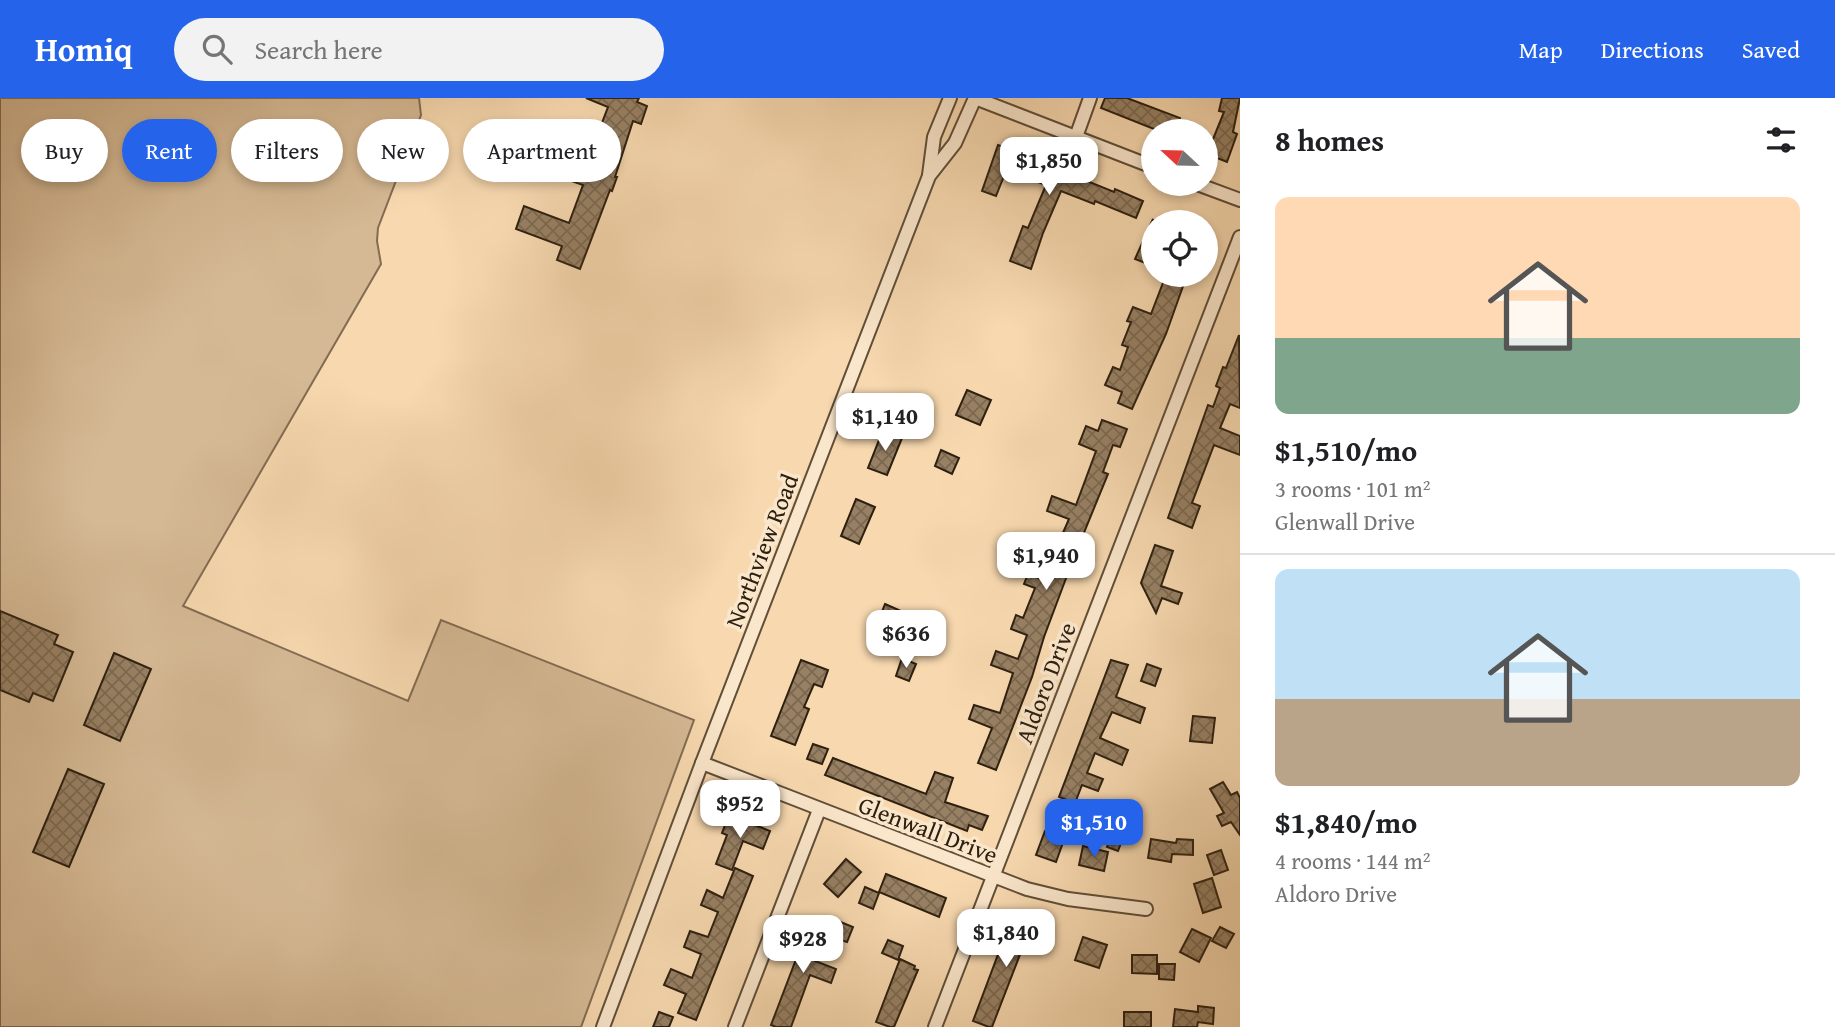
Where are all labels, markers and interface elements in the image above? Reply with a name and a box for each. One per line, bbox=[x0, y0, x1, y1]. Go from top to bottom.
search box bbox=[174, 18, 664, 81]
text: Homiq bbox=[35, 25, 132, 73]
icon: search bbox=[198, 30, 236, 68]
text: Search here bbox=[254, 30, 383, 69]
text: Map bbox=[1519, 32, 1563, 67]
text: Directions bbox=[1601, 32, 1704, 67]
text: Saved bbox=[1742, 32, 1800, 67]
text: 8 homes bbox=[1275, 118, 1384, 162]
chip: Buy bbox=[21, 119, 108, 182]
chip: Rent bbox=[122, 119, 217, 182]
chip: Filters bbox=[231, 119, 343, 182]
chip: New bbox=[357, 119, 449, 182]
chip: Apartment bbox=[463, 119, 621, 182]
north arrow bbox=[1141, 119, 1218, 196]
map controls bbox=[1141, 119, 1218, 287]
icon: filters bbox=[1762, 121, 1800, 159]
pin: $1,850 bbox=[992, 138, 1106, 197]
text: $1,850 bbox=[1016, 143, 1082, 176]
button: locate bbox=[1141, 210, 1218, 287]
icon: home bbox=[1475, 243, 1601, 369]
pin: $1,140 bbox=[828, 394, 942, 453]
text: $1,140 bbox=[852, 399, 918, 432]
text: $1,510/mo bbox=[1275, 428, 1417, 472]
street label: Northview Road bbox=[716, 469, 807, 633]
text: 3 rooms · 101 m² bbox=[1275, 472, 1430, 505]
text: Glenwall Drive bbox=[1275, 505, 1415, 538]
pin: $1,940 bbox=[989, 532, 1103, 592]
text: $1,940 bbox=[1013, 538, 1079, 571]
pin: $636 bbox=[865, 610, 947, 670]
icon: home bbox=[1475, 615, 1601, 741]
text: $636 bbox=[882, 616, 930, 649]
street label: Aldoro Drive bbox=[1006, 617, 1085, 748]
pin: $952 bbox=[699, 780, 781, 840]
text: $952 bbox=[716, 786, 764, 819]
street label: Glenwall Drive bbox=[854, 787, 1003, 872]
pin: $1,510 bbox=[1037, 800, 1151, 859]
text: $1,840/mo bbox=[1275, 800, 1417, 844]
text: $1,510 bbox=[1061, 805, 1127, 838]
text: 4 rooms · 144 m² bbox=[1275, 844, 1430, 877]
text: Aldoro Drive bbox=[1275, 877, 1397, 910]
pin: $1,840 bbox=[949, 910, 1063, 969]
text: $1,840 bbox=[973, 915, 1039, 948]
pin: $928 bbox=[762, 916, 844, 975]
text: $928 bbox=[779, 921, 827, 954]

